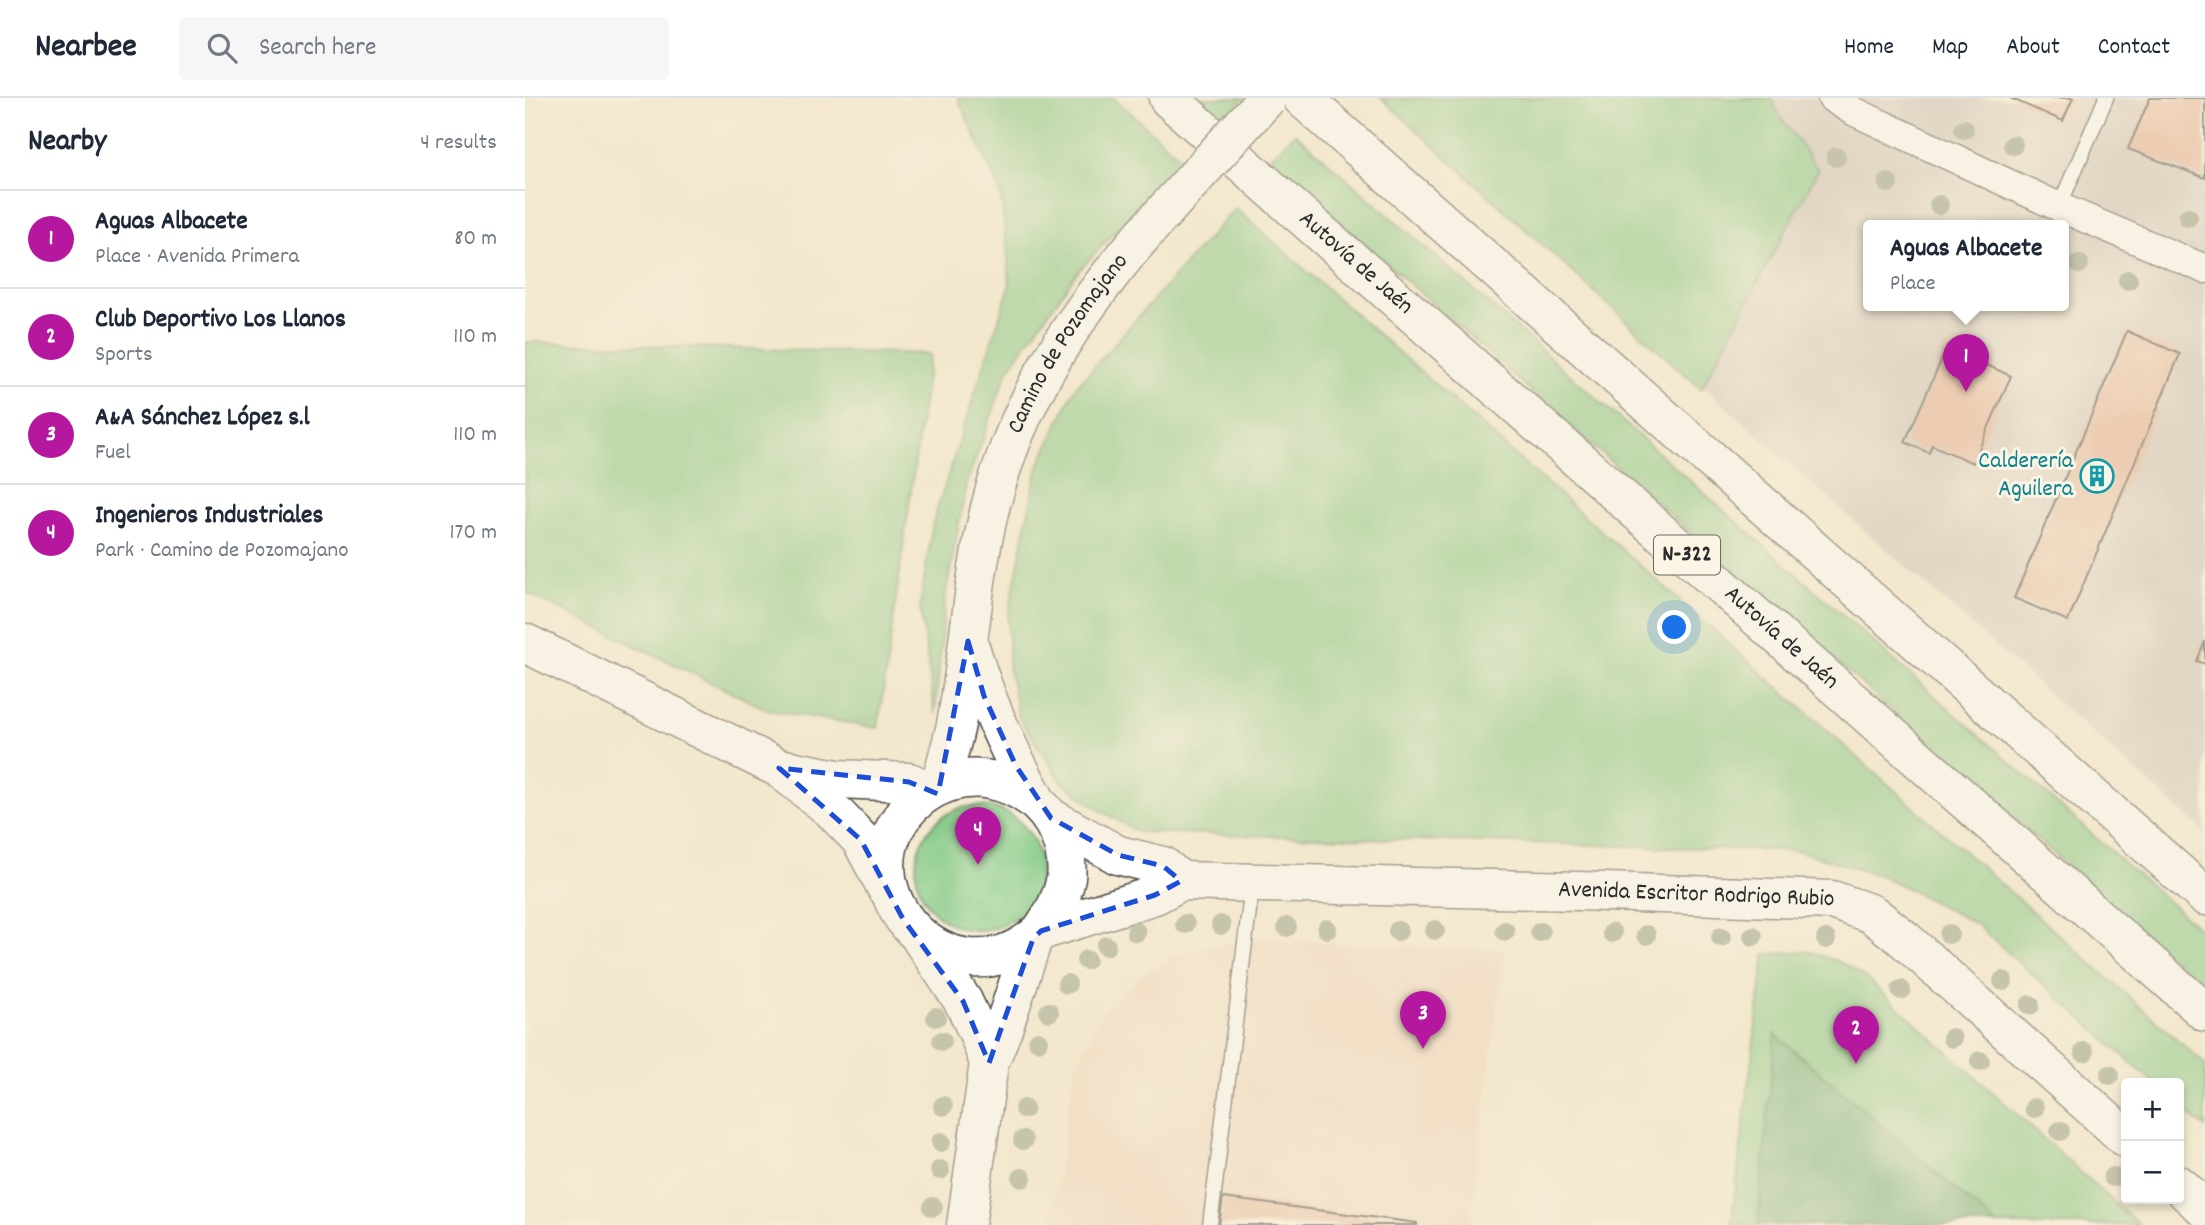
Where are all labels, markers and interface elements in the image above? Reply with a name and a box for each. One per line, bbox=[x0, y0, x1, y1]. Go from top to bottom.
search box bbox=[179, 17, 669, 80]
text: Nearbee bbox=[35, 25, 137, 72]
icon: search bbox=[203, 29, 241, 67]
text: Search here bbox=[259, 30, 376, 67]
text: Home bbox=[1844, 31, 1894, 65]
text: Map bbox=[1932, 31, 1968, 65]
text: About bbox=[2006, 31, 2060, 65]
text: Contact bbox=[2098, 31, 2170, 65]
text: Nearby bbox=[28, 122, 106, 165]
text: 4 results bbox=[420, 127, 497, 160]
street label: Autovía de Jaén bbox=[1291, 203, 1420, 323]
text: Aguas Albacete bbox=[95, 204, 248, 241]
popup bbox=[1863, 220, 2069, 311]
text: 1 bbox=[48, 223, 54, 256]
text: 80 m bbox=[454, 223, 497, 256]
text: Aguas Albacete bbox=[1890, 231, 2042, 268]
text: Place · Avenida Primera bbox=[95, 241, 299, 274]
street label: Camino de Pozomajano bbox=[999, 247, 1137, 439]
text: Place bbox=[1890, 268, 1936, 301]
text: Club Deportivo Los Llanos bbox=[95, 302, 346, 339]
text: 2 bbox=[46, 321, 56, 354]
text: 110 m bbox=[453, 321, 497, 354]
pin: 1 bbox=[1943, 334, 1989, 392]
text: Sports bbox=[95, 339, 153, 372]
text: A&A Sánchez López s.l bbox=[95, 400, 310, 437]
text: 3 bbox=[46, 419, 56, 452]
text: 110 m bbox=[453, 419, 497, 452]
text: Fuel bbox=[95, 437, 131, 470]
place label: Calderería Aguilera bbox=[1978, 445, 2074, 507]
building icon: Calderería Aguilera bbox=[2078, 457, 2116, 495]
text: Ingenieros Industriales bbox=[95, 498, 323, 535]
text: 4 bbox=[46, 517, 56, 550]
text: 170 m bbox=[450, 517, 497, 550]
text: Park · Camino de Pozomajano bbox=[95, 535, 348, 568]
road number: N-322 bbox=[1654, 536, 1720, 575]
street label: Autovía de Jaén bbox=[1716, 578, 1846, 698]
your location bbox=[1657, 610, 1691, 644]
pin: 4 bbox=[955, 807, 1001, 865]
street label: Avenida Escritor Rodrigo Rubio bbox=[1558, 874, 1835, 917]
pin: 3 bbox=[1400, 991, 1446, 1049]
pin: 2 bbox=[1833, 1006, 1879, 1064]
map controls bbox=[2121, 1078, 2184, 1204]
button: + bbox=[2121, 1078, 2184, 1141]
button: − bbox=[2121, 1141, 2184, 1204]

